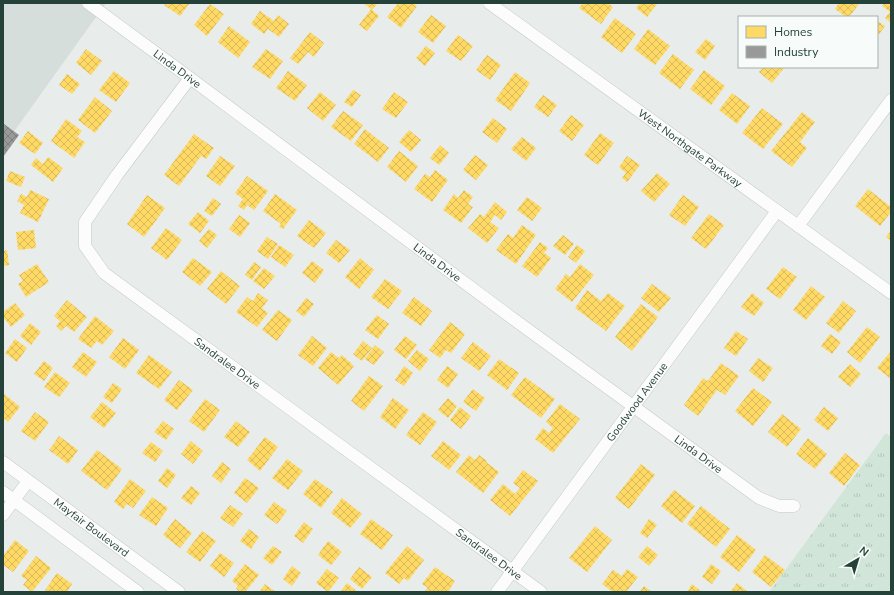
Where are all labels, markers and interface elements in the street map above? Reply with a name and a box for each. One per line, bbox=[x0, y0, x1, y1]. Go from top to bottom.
legend bbox=[738, 16, 878, 68]
text: Homes bbox=[774, 24, 812, 40]
text: Industry bbox=[774, 44, 819, 60]
street label: Linda Drive bbox=[150, 47, 204, 92]
street label: West Northgate Parkway bbox=[635, 106, 745, 191]
street label: Linda Drive bbox=[410, 240, 464, 286]
street label: Sandralee Drive bbox=[191, 334, 263, 393]
street label: Goodwood Avenue bbox=[603, 359, 671, 445]
street label: Linda Drive bbox=[671, 432, 725, 477]
street label: Mayfair Boulevard bbox=[50, 495, 132, 561]
street label: Sandralee Drive bbox=[452, 525, 525, 584]
north arrow bbox=[838, 539, 878, 579]
text: N bbox=[856, 543, 872, 560]

